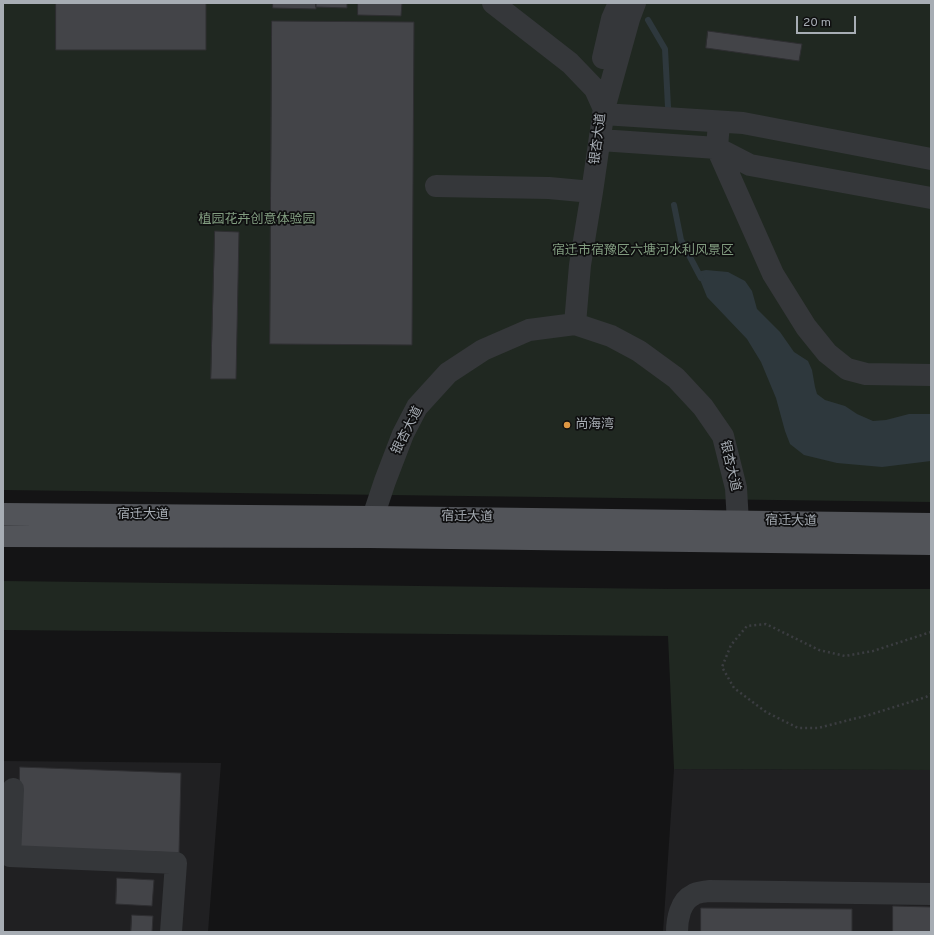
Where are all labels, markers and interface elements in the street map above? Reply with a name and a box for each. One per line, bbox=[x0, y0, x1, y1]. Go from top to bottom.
scale bar bbox=[798, 8, 858, 34]
text: 20 m bbox=[803, 15, 831, 31]
street label: 银杏大道 bbox=[588, 112, 610, 166]
park label: 植园花卉创意体验园 bbox=[199, 212, 315, 228]
park label: 宿迁市宿豫区六塘河水利风景区 bbox=[552, 243, 734, 259]
street label: 银杏大道 bbox=[389, 404, 427, 458]
place label: 尚海湾 bbox=[575, 417, 614, 433]
marker: 尚海湾 bbox=[562, 420, 572, 430]
street label: 银杏大道 bbox=[716, 439, 742, 493]
street label: 宿迁大道 bbox=[117, 507, 169, 523]
street label: 宿迁大道 bbox=[441, 510, 493, 526]
street label: 宿迁大道 bbox=[765, 514, 817, 530]

